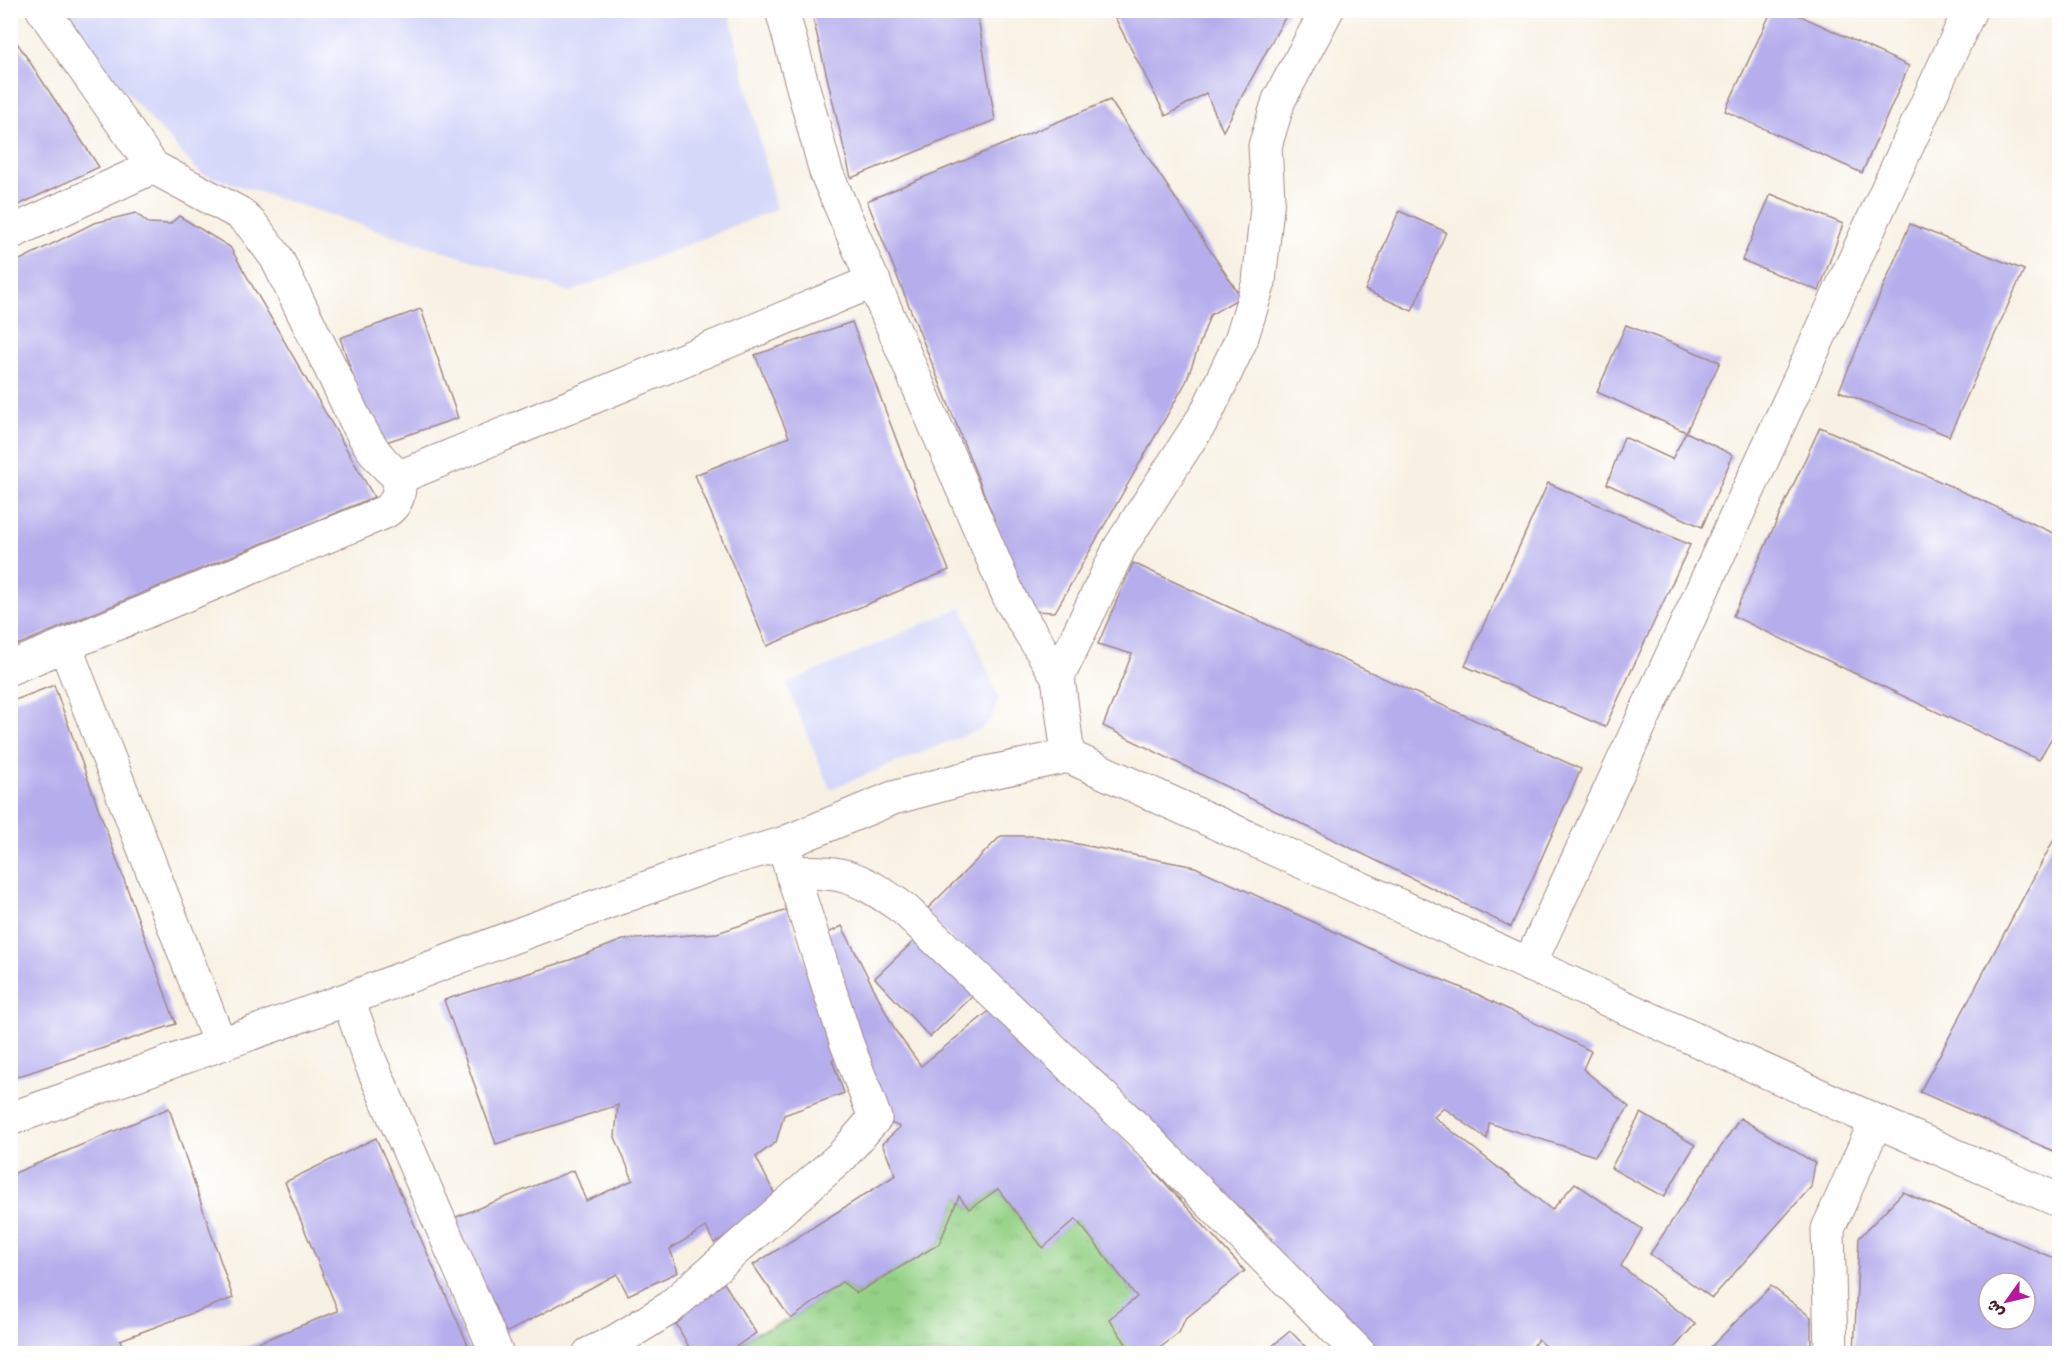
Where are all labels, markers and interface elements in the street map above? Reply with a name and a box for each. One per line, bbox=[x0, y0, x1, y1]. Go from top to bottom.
north arrow bbox=[1977, 1271, 2037, 1331]
text: ش bbox=[1981, 1296, 2009, 1323]

